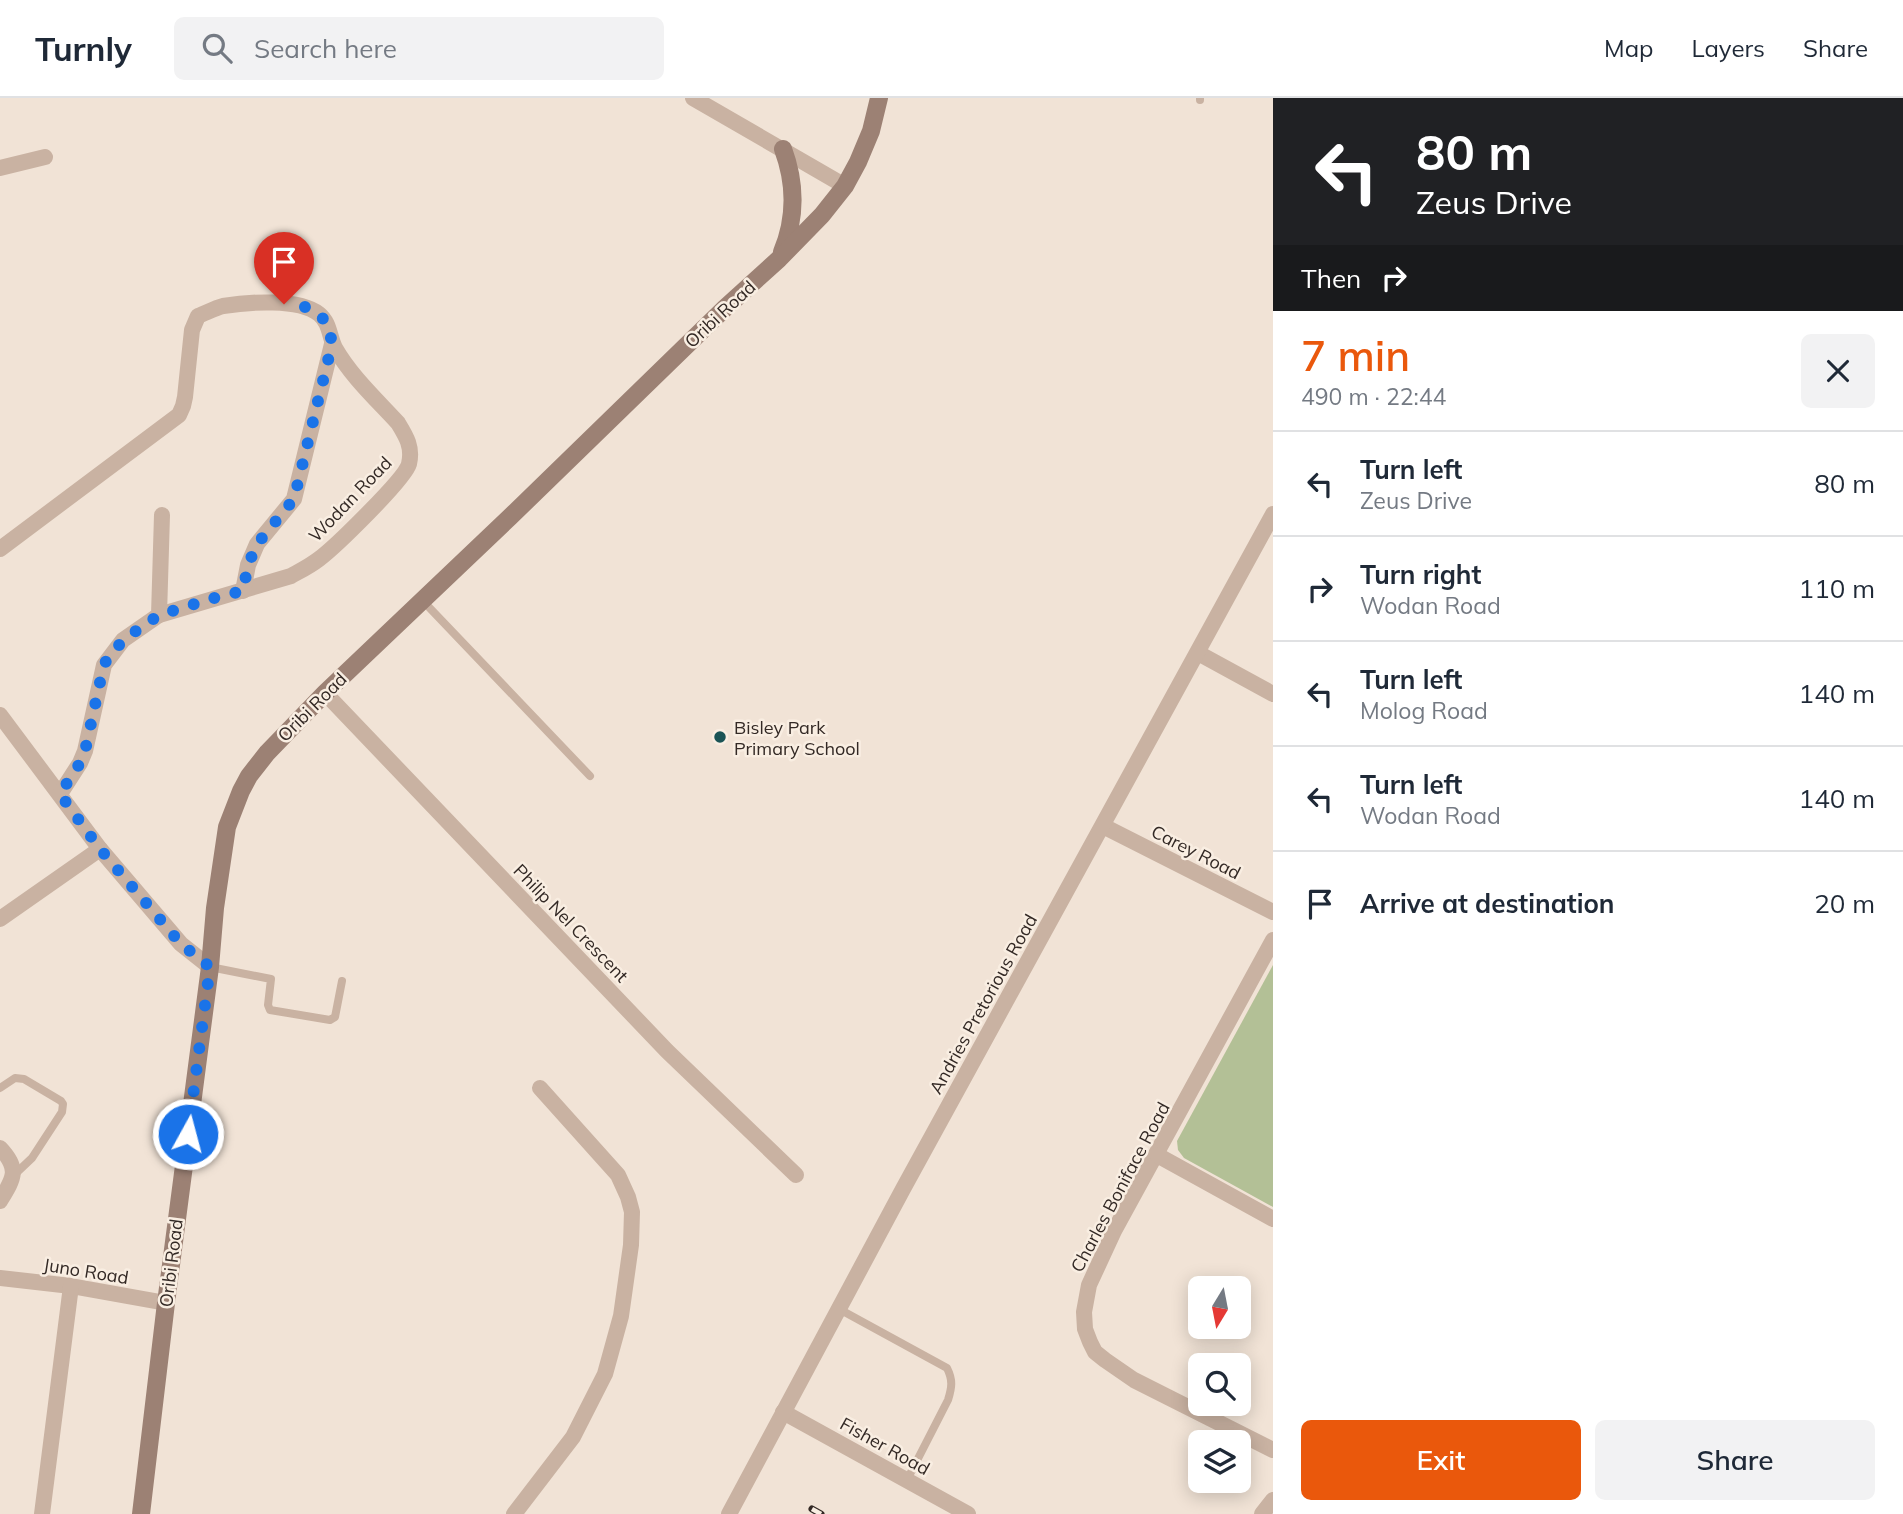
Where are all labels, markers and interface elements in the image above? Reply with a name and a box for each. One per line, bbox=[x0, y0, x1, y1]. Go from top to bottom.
search box bbox=[174, 17, 664, 80]
text: Turnly bbox=[35, 28, 132, 69]
icon: search bbox=[198, 29, 236, 67]
text: Search here bbox=[254, 32, 397, 65]
text: Map bbox=[1604, 33, 1653, 63]
text: Layers bbox=[1691, 33, 1765, 63]
text: Share bbox=[1803, 33, 1868, 63]
text: 80 m bbox=[1416, 121, 1532, 182]
icon: left bbox=[1301, 126, 1392, 217]
text: Zeus Drive bbox=[1416, 182, 1572, 222]
pin bbox=[254, 232, 314, 304]
icon: arrive bbox=[265, 243, 303, 281]
icon: right bbox=[1375, 259, 1413, 297]
text: Then bbox=[1301, 262, 1361, 295]
street label: Oribi Road bbox=[680, 275, 760, 353]
text: 7 min bbox=[1301, 329, 1410, 382]
button: close bbox=[1801, 334, 1875, 408]
text: 490 m · 22:44 bbox=[1301, 382, 1446, 411]
street label: Wodan Road bbox=[303, 451, 397, 547]
text: Turn left bbox=[1360, 453, 1462, 486]
icon: left bbox=[1301, 465, 1339, 503]
text: 80 m bbox=[1814, 467, 1875, 500]
text: Zeus Drive bbox=[1360, 486, 1472, 515]
text: Turn right bbox=[1360, 558, 1481, 591]
icon: right bbox=[1301, 570, 1339, 608]
text: 110 m bbox=[1799, 572, 1875, 605]
text: Wodan Road bbox=[1360, 591, 1501, 620]
text: Turn left bbox=[1360, 663, 1462, 696]
street label: Oribi Road bbox=[273, 668, 351, 746]
icon: left bbox=[1301, 675, 1339, 713]
text: 140 m bbox=[1799, 677, 1875, 710]
text: Molog Road bbox=[1360, 696, 1488, 725]
place label: Bisley Park Primary School bbox=[734, 716, 860, 760]
marker: Bisley Park Primary School bbox=[712, 729, 728, 745]
text: Turn left bbox=[1360, 768, 1462, 801]
icon: left bbox=[1301, 780, 1339, 818]
text: 140 m bbox=[1799, 782, 1875, 815]
text: Wodan Road bbox=[1360, 801, 1501, 830]
street label: Carey Road bbox=[1147, 820, 1245, 884]
street label: Philip Nel Crescent bbox=[509, 859, 633, 987]
icon: arrive bbox=[1301, 885, 1339, 923]
text: Arrive at destination bbox=[1360, 887, 1615, 920]
text: 20 m bbox=[1814, 887, 1875, 920]
street label: Andries Pretorious Road bbox=[924, 910, 1042, 1098]
position arrow bbox=[151, 1097, 225, 1171]
street label: Charles Boniface Road bbox=[1065, 1098, 1175, 1276]
street label: Oribi Road bbox=[154, 1218, 188, 1308]
street label: Juno Road bbox=[42, 1253, 130, 1289]
north arrow bbox=[1188, 1276, 1251, 1339]
map controls bbox=[1188, 1276, 1251, 1493]
button: search bbox=[1188, 1353, 1251, 1416]
street label: Fisher Road bbox=[836, 1412, 934, 1480]
button: Exit bbox=[1301, 1420, 1581, 1500]
button: Share bbox=[1595, 1420, 1875, 1500]
button: layers bbox=[1188, 1430, 1251, 1493]

